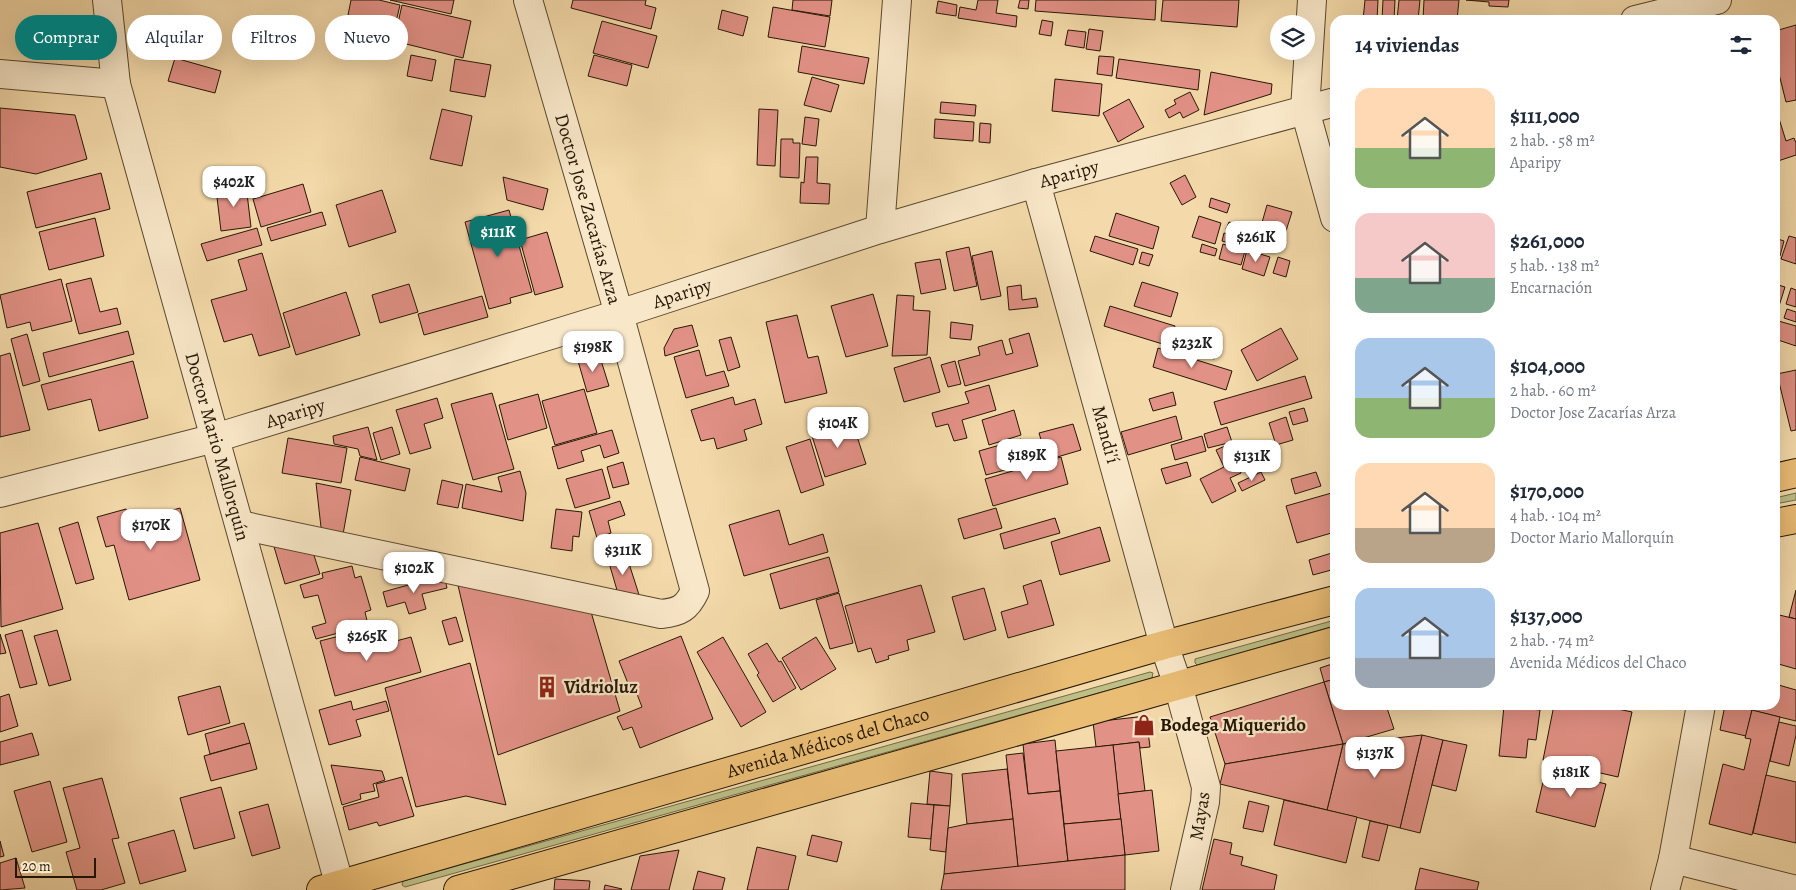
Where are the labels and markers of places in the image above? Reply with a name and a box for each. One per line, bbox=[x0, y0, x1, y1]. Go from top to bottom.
pin: $402K bbox=[199, 166, 269, 208]
pin: $111K bbox=[463, 216, 533, 258]
pin: $261K bbox=[1221, 220, 1291, 263]
pin: $232K bbox=[1157, 326, 1227, 369]
pin: $198K bbox=[558, 330, 628, 373]
pin: $104K bbox=[803, 406, 873, 449]
pin: $189K bbox=[992, 438, 1062, 481]
pin: $131K bbox=[1217, 440, 1287, 482]
pin: $170K bbox=[116, 508, 186, 551]
pin: $311K bbox=[588, 534, 658, 576]
pin: $102K bbox=[379, 552, 449, 594]
pin: $265K bbox=[332, 620, 402, 662]
building icon: Vidrioluz bbox=[534, 674, 560, 700]
place label: Vidrioluz bbox=[563, 674, 638, 700]
shop icon: Bodega Miquerido bbox=[1131, 712, 1157, 738]
place label: Bodega Miquerido bbox=[1160, 712, 1306, 738]
pin: $137K bbox=[1340, 736, 1410, 779]
pin: $181K bbox=[1536, 756, 1606, 798]

